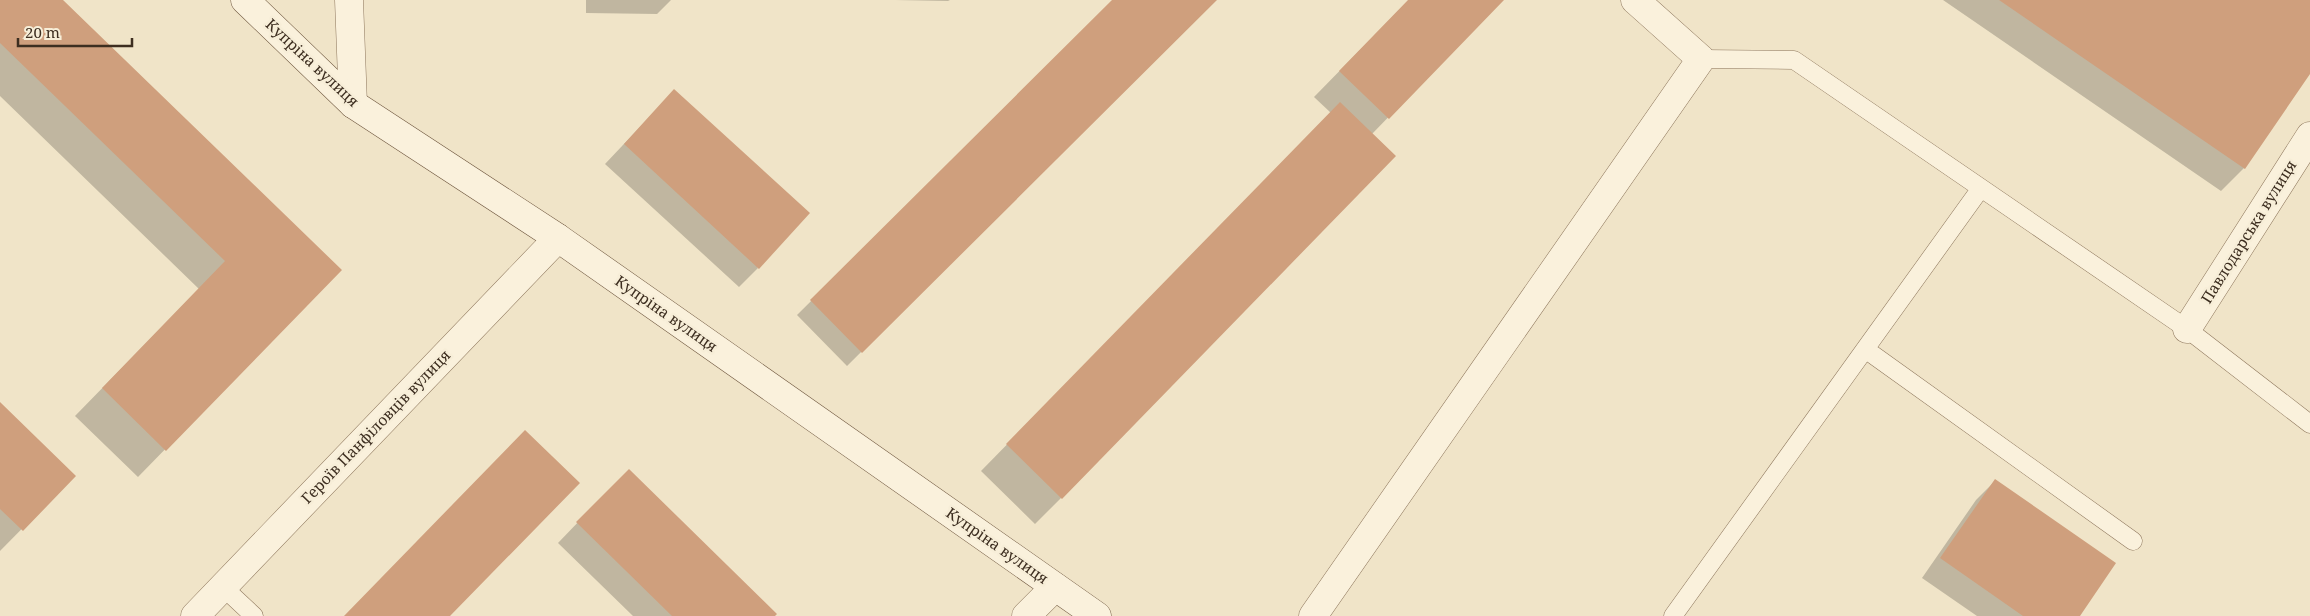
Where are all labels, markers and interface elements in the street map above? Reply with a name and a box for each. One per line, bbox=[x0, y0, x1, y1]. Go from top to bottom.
street label: Купріна вулиця bbox=[262, 14, 364, 111]
scale bar bbox=[18, 15, 131, 47]
text: 20 m bbox=[25, 22, 60, 42]
street label: Павлодарська вулиця bbox=[2196, 156, 2300, 307]
street label: Купріна вулиця bbox=[611, 270, 722, 356]
street label: Героїв Панфіловців вулиця bbox=[296, 345, 454, 508]
street label: Купріна вулиця bbox=[942, 502, 1053, 588]

